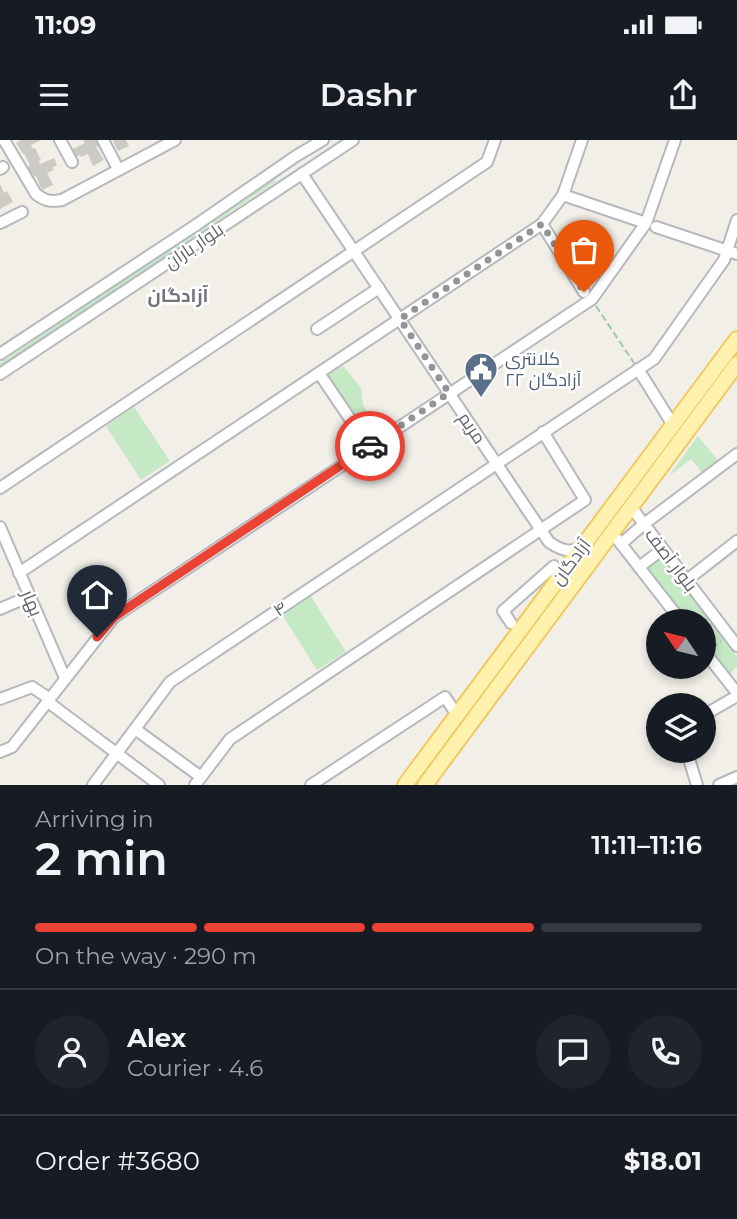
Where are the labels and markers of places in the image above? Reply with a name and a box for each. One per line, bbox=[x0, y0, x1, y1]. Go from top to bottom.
pin bbox=[554, 220, 614, 292]
place label: کلانتری ۲۲ آزادگان bbox=[505, 348, 581, 391]
public building icon: کلانتری ۲۲ آزادگان bbox=[462, 350, 500, 399]
pin bbox=[67, 565, 127, 637]

